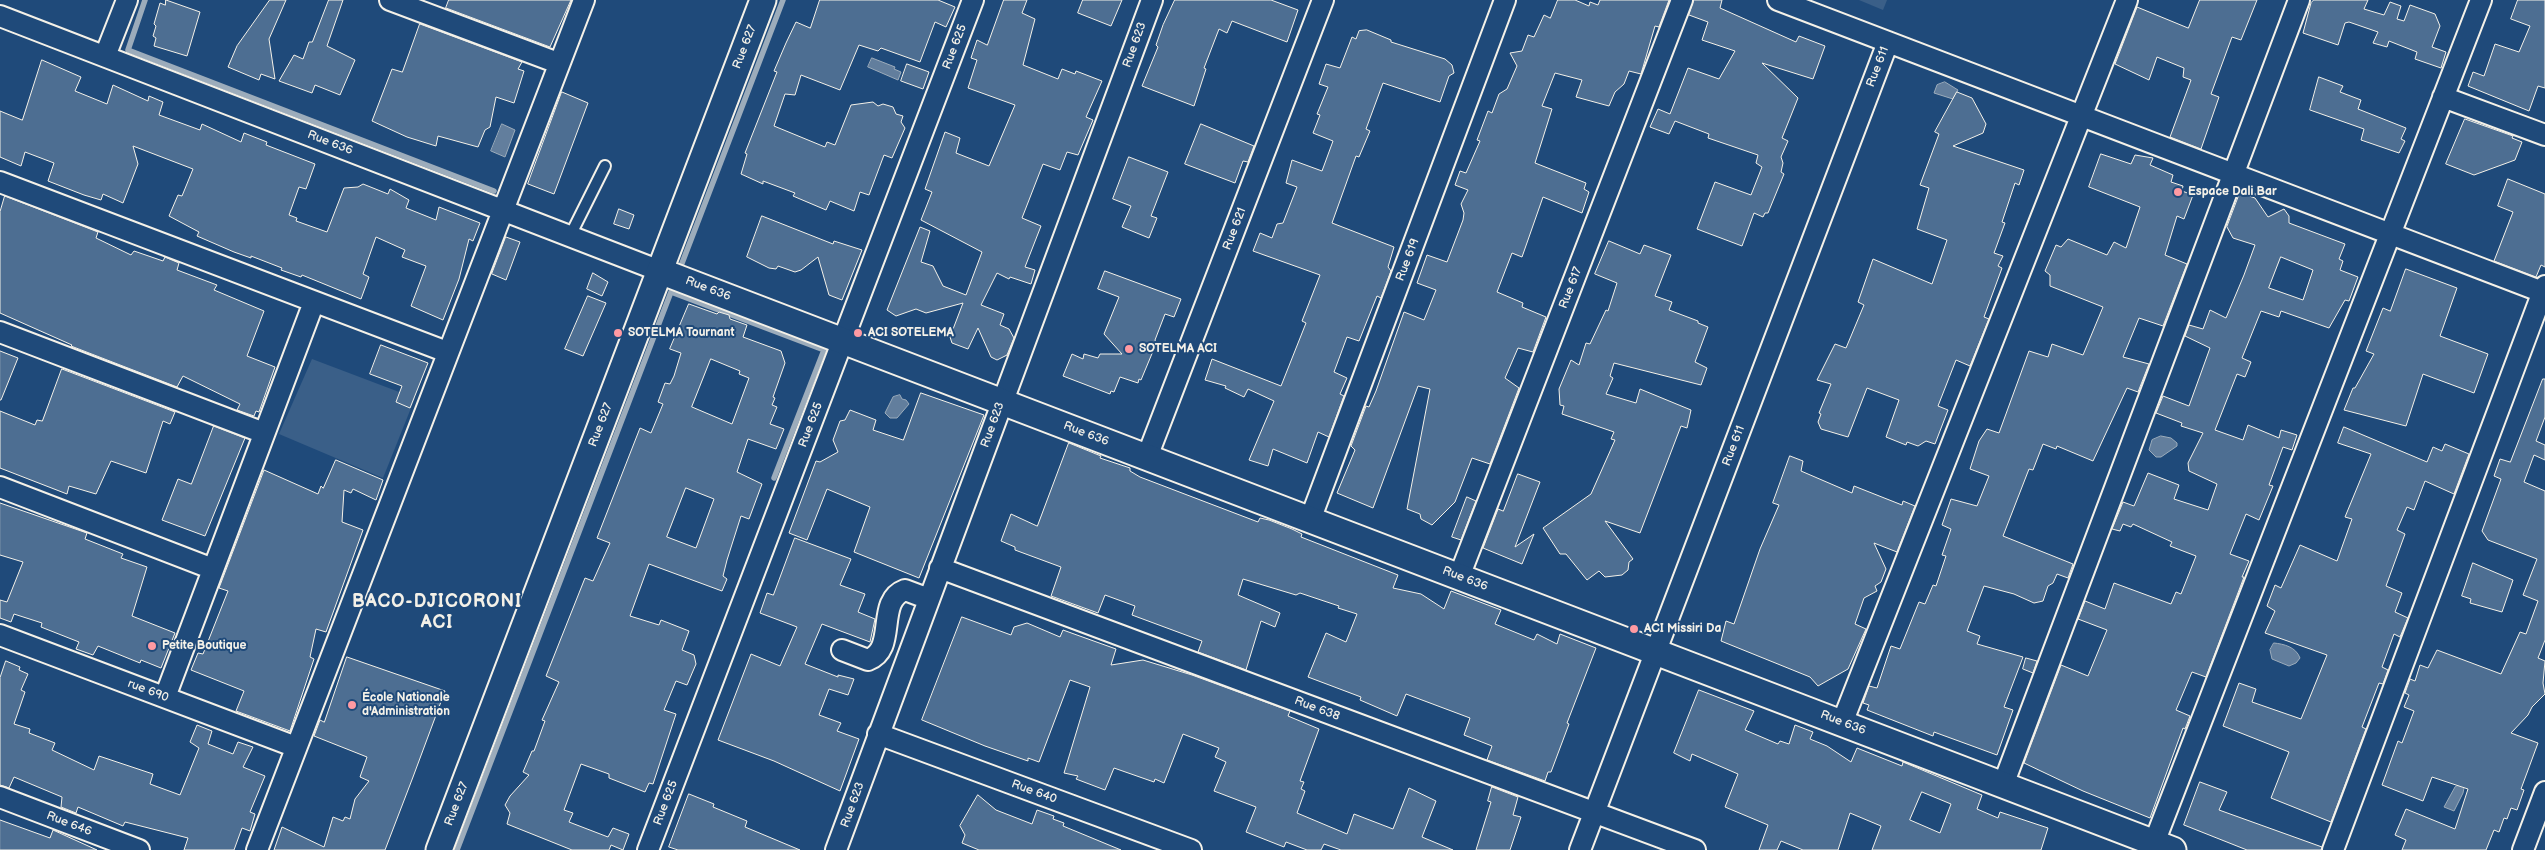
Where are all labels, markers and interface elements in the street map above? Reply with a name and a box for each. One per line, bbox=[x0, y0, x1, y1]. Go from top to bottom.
street label: Rue 623 bbox=[1120, 20, 1150, 70]
street label: Rue 627 bbox=[730, 23, 760, 71]
street label: Rue 625 bbox=[940, 23, 970, 71]
street label: Rue 611 bbox=[1864, 45, 1892, 89]
street label: Rue 636 bbox=[305, 128, 355, 158]
place label: Espace Dali Bar bbox=[2188, 185, 2277, 199]
marker: Espace Dali Bar bbox=[2172, 186, 2184, 198]
street label: Rue 621 bbox=[1220, 206, 1250, 252]
street label: Rue 619 bbox=[1393, 237, 1423, 283]
street label: Rue 617 bbox=[1556, 265, 1586, 311]
street label: Rue 636 bbox=[683, 274, 733, 304]
place label: SOTELMA Tournant bbox=[628, 326, 734, 340]
place label: ACI SOTELEMA bbox=[868, 326, 954, 340]
marker: SOTELMA Tournant bbox=[612, 327, 624, 339]
marker: ACI SOTELEMA bbox=[852, 327, 864, 339]
place label: SOTELMA ACI bbox=[1139, 342, 1217, 356]
marker: SOTELMA ACI bbox=[1123, 343, 1135, 355]
street label: Rue 623 bbox=[978, 400, 1008, 450]
street label: Rue 627 bbox=[586, 401, 616, 449]
street label: Rue 625 bbox=[796, 401, 826, 449]
street label: Rue 636 bbox=[1061, 419, 1111, 449]
street label: Rue 611 bbox=[1720, 424, 1748, 468]
street label: Rue 636 bbox=[1440, 564, 1490, 594]
district label: BACO-DJICORONI ACI bbox=[350, 591, 524, 634]
place label: ACI Missiri Da bbox=[1644, 622, 1721, 636]
marker: ACI Missiri Da bbox=[1628, 623, 1640, 635]
place label: Petite Boutique bbox=[162, 639, 246, 653]
marker: Petite Boutique bbox=[146, 640, 158, 652]
street label: rue 690 bbox=[125, 677, 171, 705]
place label: École Nationale d'Administration bbox=[362, 691, 450, 719]
street label: Rue 638 bbox=[1292, 694, 1342, 724]
marker: École Nationale d'Administration bbox=[346, 699, 358, 711]
street label: Rue 636 bbox=[1818, 708, 1868, 738]
street label: Rue 640 bbox=[1009, 777, 1059, 807]
street label: Rue 625 bbox=[651, 779, 681, 827]
street label: Rue 627 bbox=[442, 780, 472, 828]
street label: Rue 623 bbox=[838, 780, 868, 830]
street label: Rue 646 bbox=[44, 809, 94, 839]

